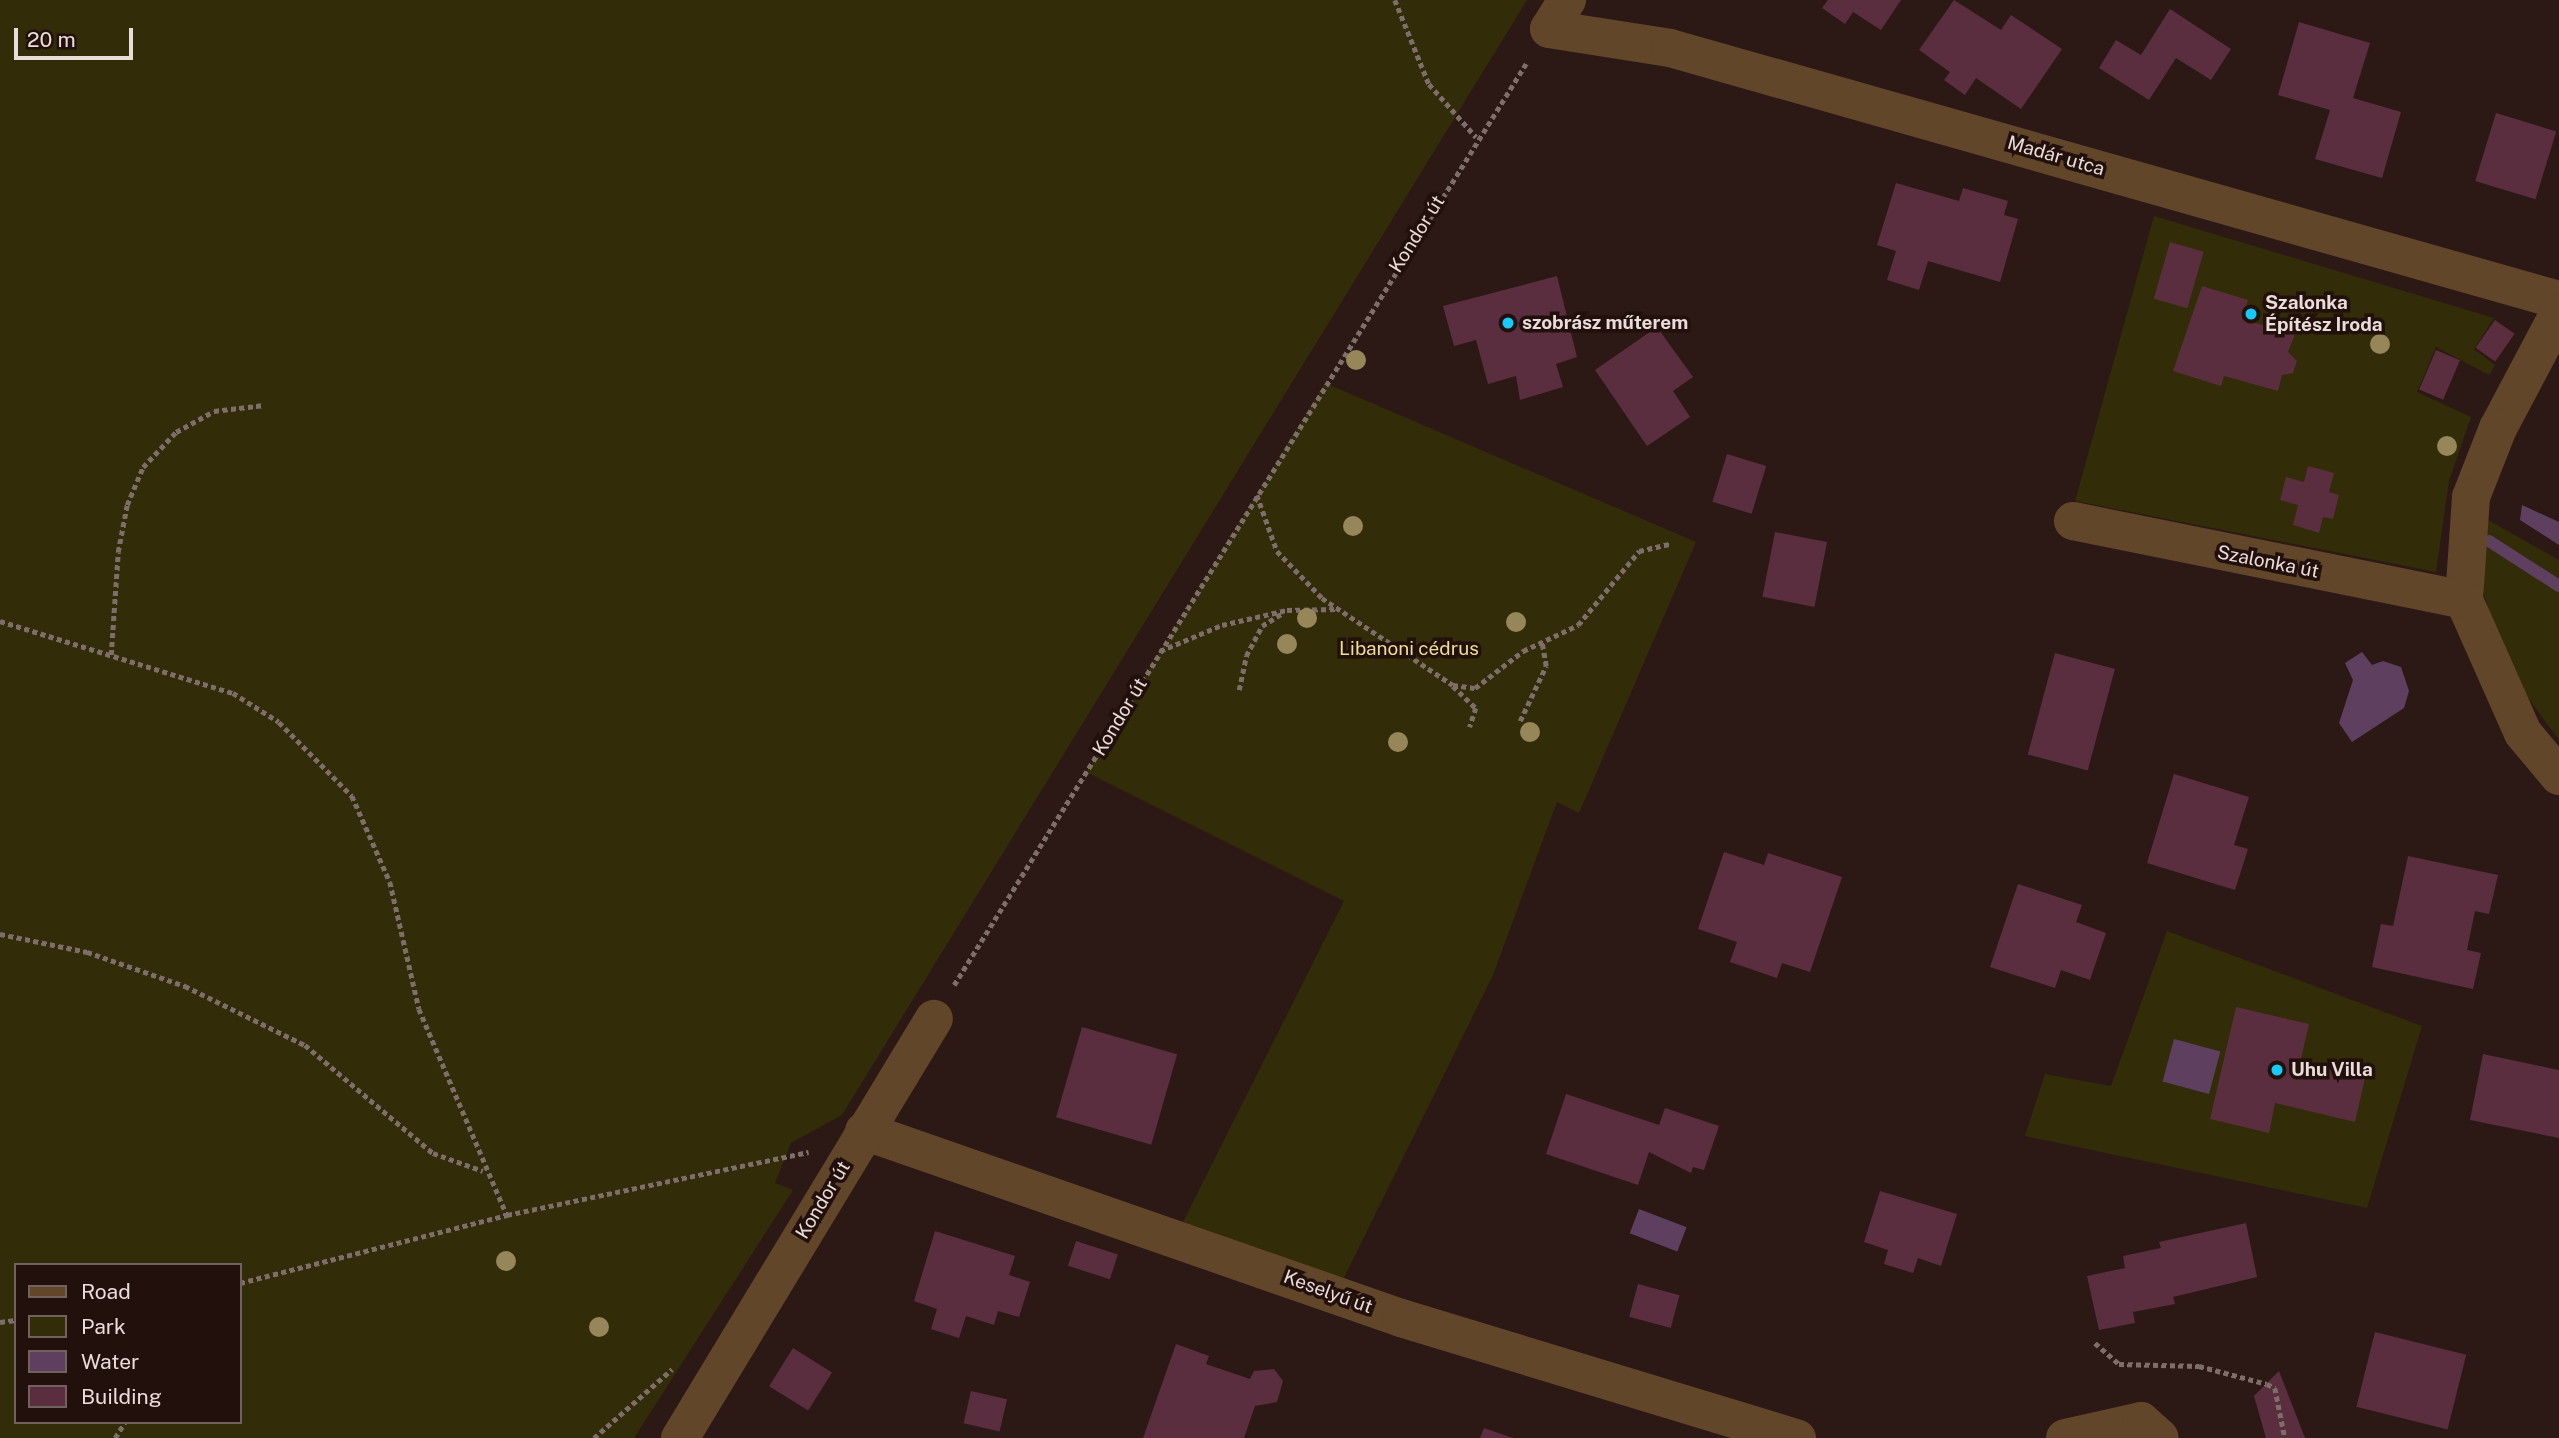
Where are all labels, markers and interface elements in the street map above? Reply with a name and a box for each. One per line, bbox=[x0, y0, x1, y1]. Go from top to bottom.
scale bar bbox=[18, 14, 136, 58]
text: 20 m bbox=[27, 27, 76, 52]
street label: Madár utca bbox=[2005, 131, 2107, 181]
street label: Kondor út bbox=[1384, 191, 1450, 277]
place label: Szalonka Építész Iroda bbox=[2265, 292, 2383, 336]
marker: Szalonka Építész Iroda bbox=[2243, 306, 2259, 322]
place label: szobrász műterem bbox=[1522, 312, 1688, 334]
marker: szobrász műterem bbox=[1500, 315, 1516, 331]
street label: Szalonka út bbox=[2215, 541, 2321, 583]
park label: Libanoni cédrus bbox=[1339, 638, 1479, 660]
street label: Kondor út bbox=[1088, 674, 1152, 760]
place label: Uhu Villa bbox=[2291, 1059, 2373, 1081]
marker: Uhu Villa bbox=[2269, 1062, 2285, 1078]
street label: Kondor út bbox=[791, 1157, 855, 1243]
legend bbox=[14, 1263, 242, 1424]
street label: Keselyű út bbox=[1280, 1265, 1376, 1319]
text: Road bbox=[81, 1279, 131, 1304]
text: Park bbox=[81, 1314, 126, 1339]
text: Water bbox=[81, 1349, 139, 1374]
text: Building bbox=[81, 1384, 162, 1409]

